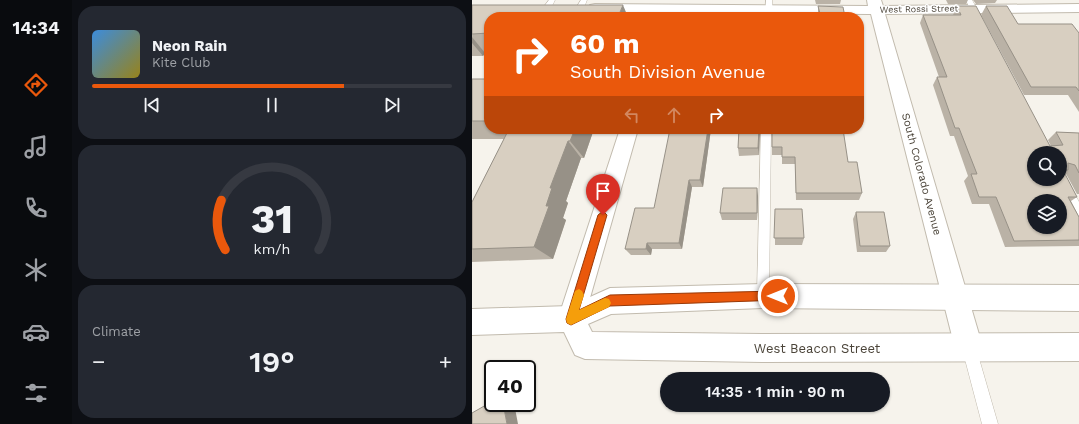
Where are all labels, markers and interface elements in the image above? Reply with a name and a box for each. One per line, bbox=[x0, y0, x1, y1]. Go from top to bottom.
street label: West Rossi Street bbox=[880, 3, 959, 15]
text: 14:34 bbox=[12, 17, 60, 38]
text: 60 m bbox=[570, 27, 640, 60]
icon: right bbox=[504, 28, 556, 80]
text: Neon Rain bbox=[152, 37, 227, 55]
text: Kite Club bbox=[152, 55, 210, 70]
text: South Division Avenue bbox=[570, 61, 765, 82]
icon: directions bbox=[22, 71, 50, 99]
icon: previous bbox=[141, 94, 163, 116]
icon: pause bbox=[261, 94, 283, 116]
icon: next bbox=[381, 94, 403, 116]
icon: left bbox=[621, 104, 643, 126]
icon: ahead bbox=[663, 104, 685, 126]
icon: right bbox=[705, 104, 727, 126]
street label: South Colorado Avenue bbox=[899, 112, 944, 237]
icon: music bbox=[22, 133, 50, 161]
map controls bbox=[1027, 146, 1067, 234]
button: search bbox=[1027, 146, 1067, 186]
pin bbox=[586, 174, 620, 215]
icon: arrive bbox=[592, 180, 614, 202]
icon: phone bbox=[22, 194, 50, 222]
text: 31 bbox=[251, 194, 293, 243]
button: layers bbox=[1027, 194, 1067, 234]
text: km/h bbox=[254, 241, 290, 257]
icon: climate bbox=[22, 256, 50, 284]
position arrow bbox=[757, 275, 799, 317]
icon: car bbox=[22, 318, 50, 346]
text: Climate bbox=[92, 324, 141, 339]
street label: West Beacon Street bbox=[754, 341, 881, 356]
text: 19° bbox=[249, 344, 295, 379]
text: − bbox=[92, 349, 105, 374]
text: + bbox=[439, 349, 452, 374]
speed limit sign: 40 bbox=[484, 360, 536, 412]
icon: filters bbox=[22, 379, 50, 407]
text: 14:35 · 1 min · 90 m bbox=[705, 383, 845, 401]

